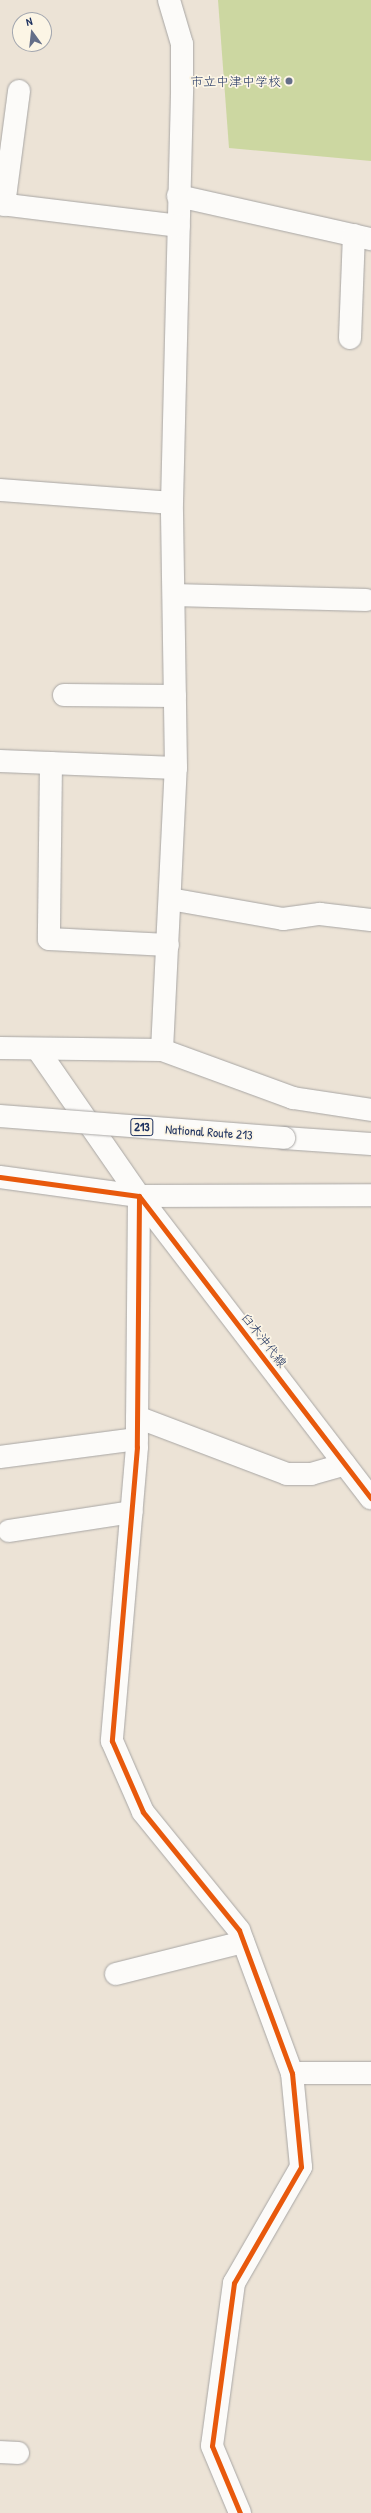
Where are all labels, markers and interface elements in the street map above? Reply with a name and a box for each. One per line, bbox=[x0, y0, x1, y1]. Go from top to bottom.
north arrow bbox=[12, 12, 52, 52]
text: N bbox=[25, 14, 34, 29]
place label: 市立中津中学校 bbox=[190, 73, 281, 89]
marker: 市立中津中学校 bbox=[284, 76, 294, 86]
road number: 213 bbox=[130, 1117, 154, 1137]
street label: National Route 213 bbox=[165, 1121, 253, 1143]
street label: 臼木沖代線 bbox=[238, 1310, 290, 1370]

